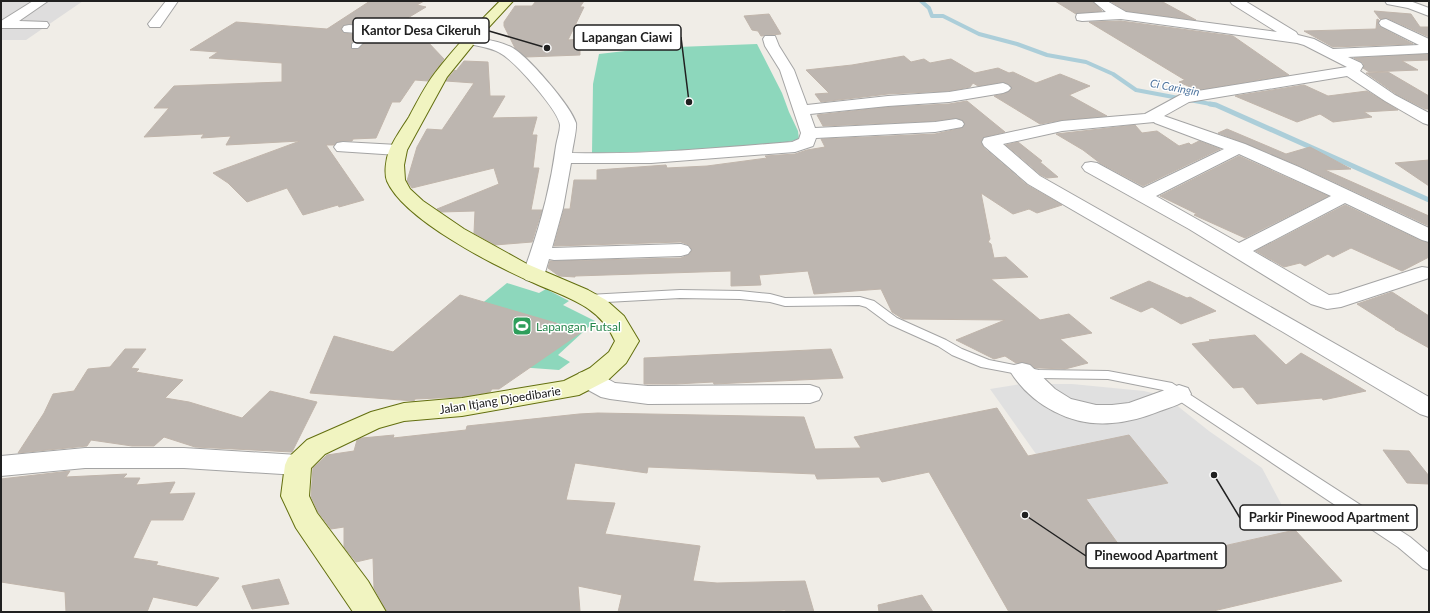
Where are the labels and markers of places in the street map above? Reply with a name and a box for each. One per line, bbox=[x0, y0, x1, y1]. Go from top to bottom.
callout: Kantor Desa Cikeruh bbox=[353, 18, 489, 43]
callout: Lapangan Ciawi bbox=[574, 25, 681, 50]
sports icon: Lapangan Futsal bbox=[511, 315, 533, 337]
place label: Lapangan Futsal bbox=[536, 319, 621, 334]
callout: Parkir Pinewood Apartment bbox=[1240, 505, 1417, 530]
callout: Pinewood Apartment bbox=[1086, 543, 1226, 568]

